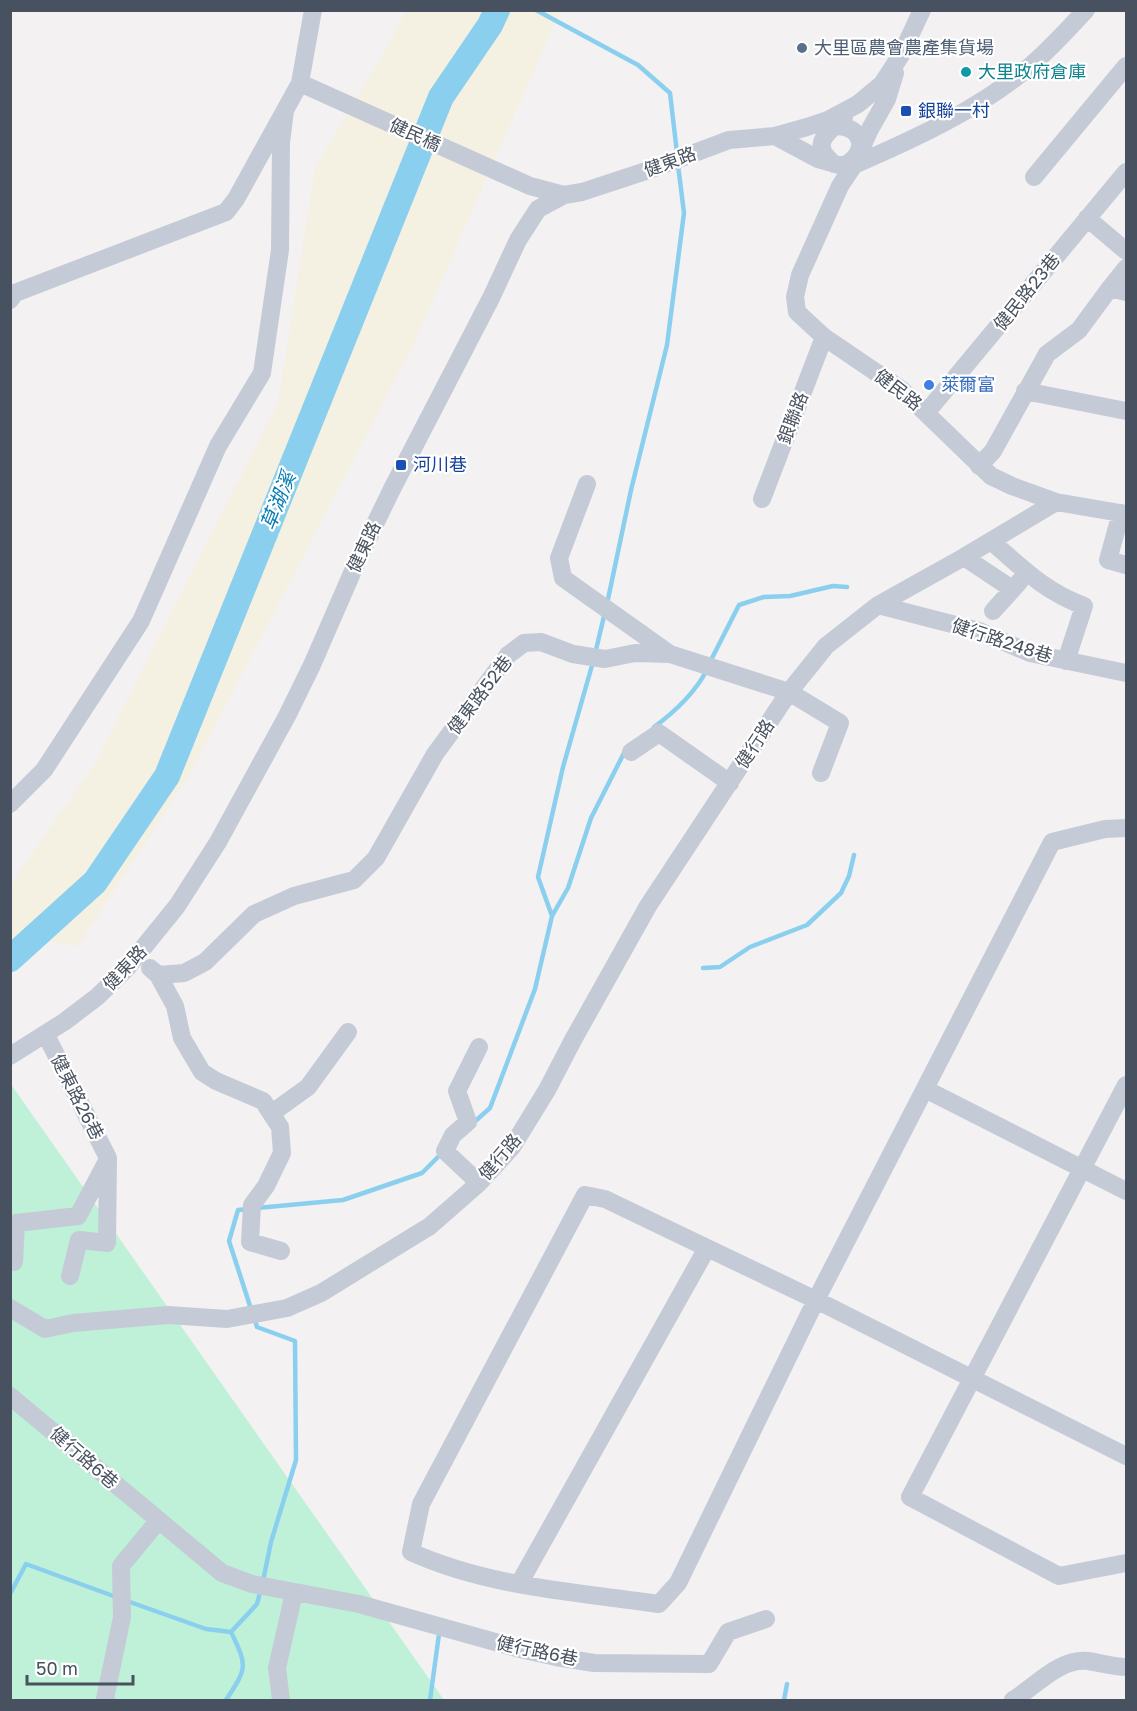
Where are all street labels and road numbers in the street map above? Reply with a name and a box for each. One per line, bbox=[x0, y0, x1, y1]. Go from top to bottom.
street label: 健民橋 bbox=[386, 113, 445, 155]
street label: 健東路 bbox=[641, 141, 699, 181]
street label: 健民路23巷 bbox=[988, 248, 1064, 334]
street label: 健民路 bbox=[871, 364, 927, 415]
street label: 銀聯路 bbox=[772, 388, 812, 447]
street label: 健東路 bbox=[342, 517, 384, 576]
street label: 健行路248巷 bbox=[949, 613, 1055, 667]
street label: 健東路52巷 bbox=[442, 651, 516, 738]
street label: 健行路 bbox=[730, 715, 778, 772]
street label: 健東路 bbox=[98, 940, 151, 995]
street label: 健東路26巷 bbox=[47, 1050, 109, 1143]
street label: 健行路 bbox=[473, 1129, 525, 1184]
street label: 健行路6巷 bbox=[46, 1422, 123, 1493]
street label: 健行路6巷 bbox=[494, 1631, 580, 1669]

